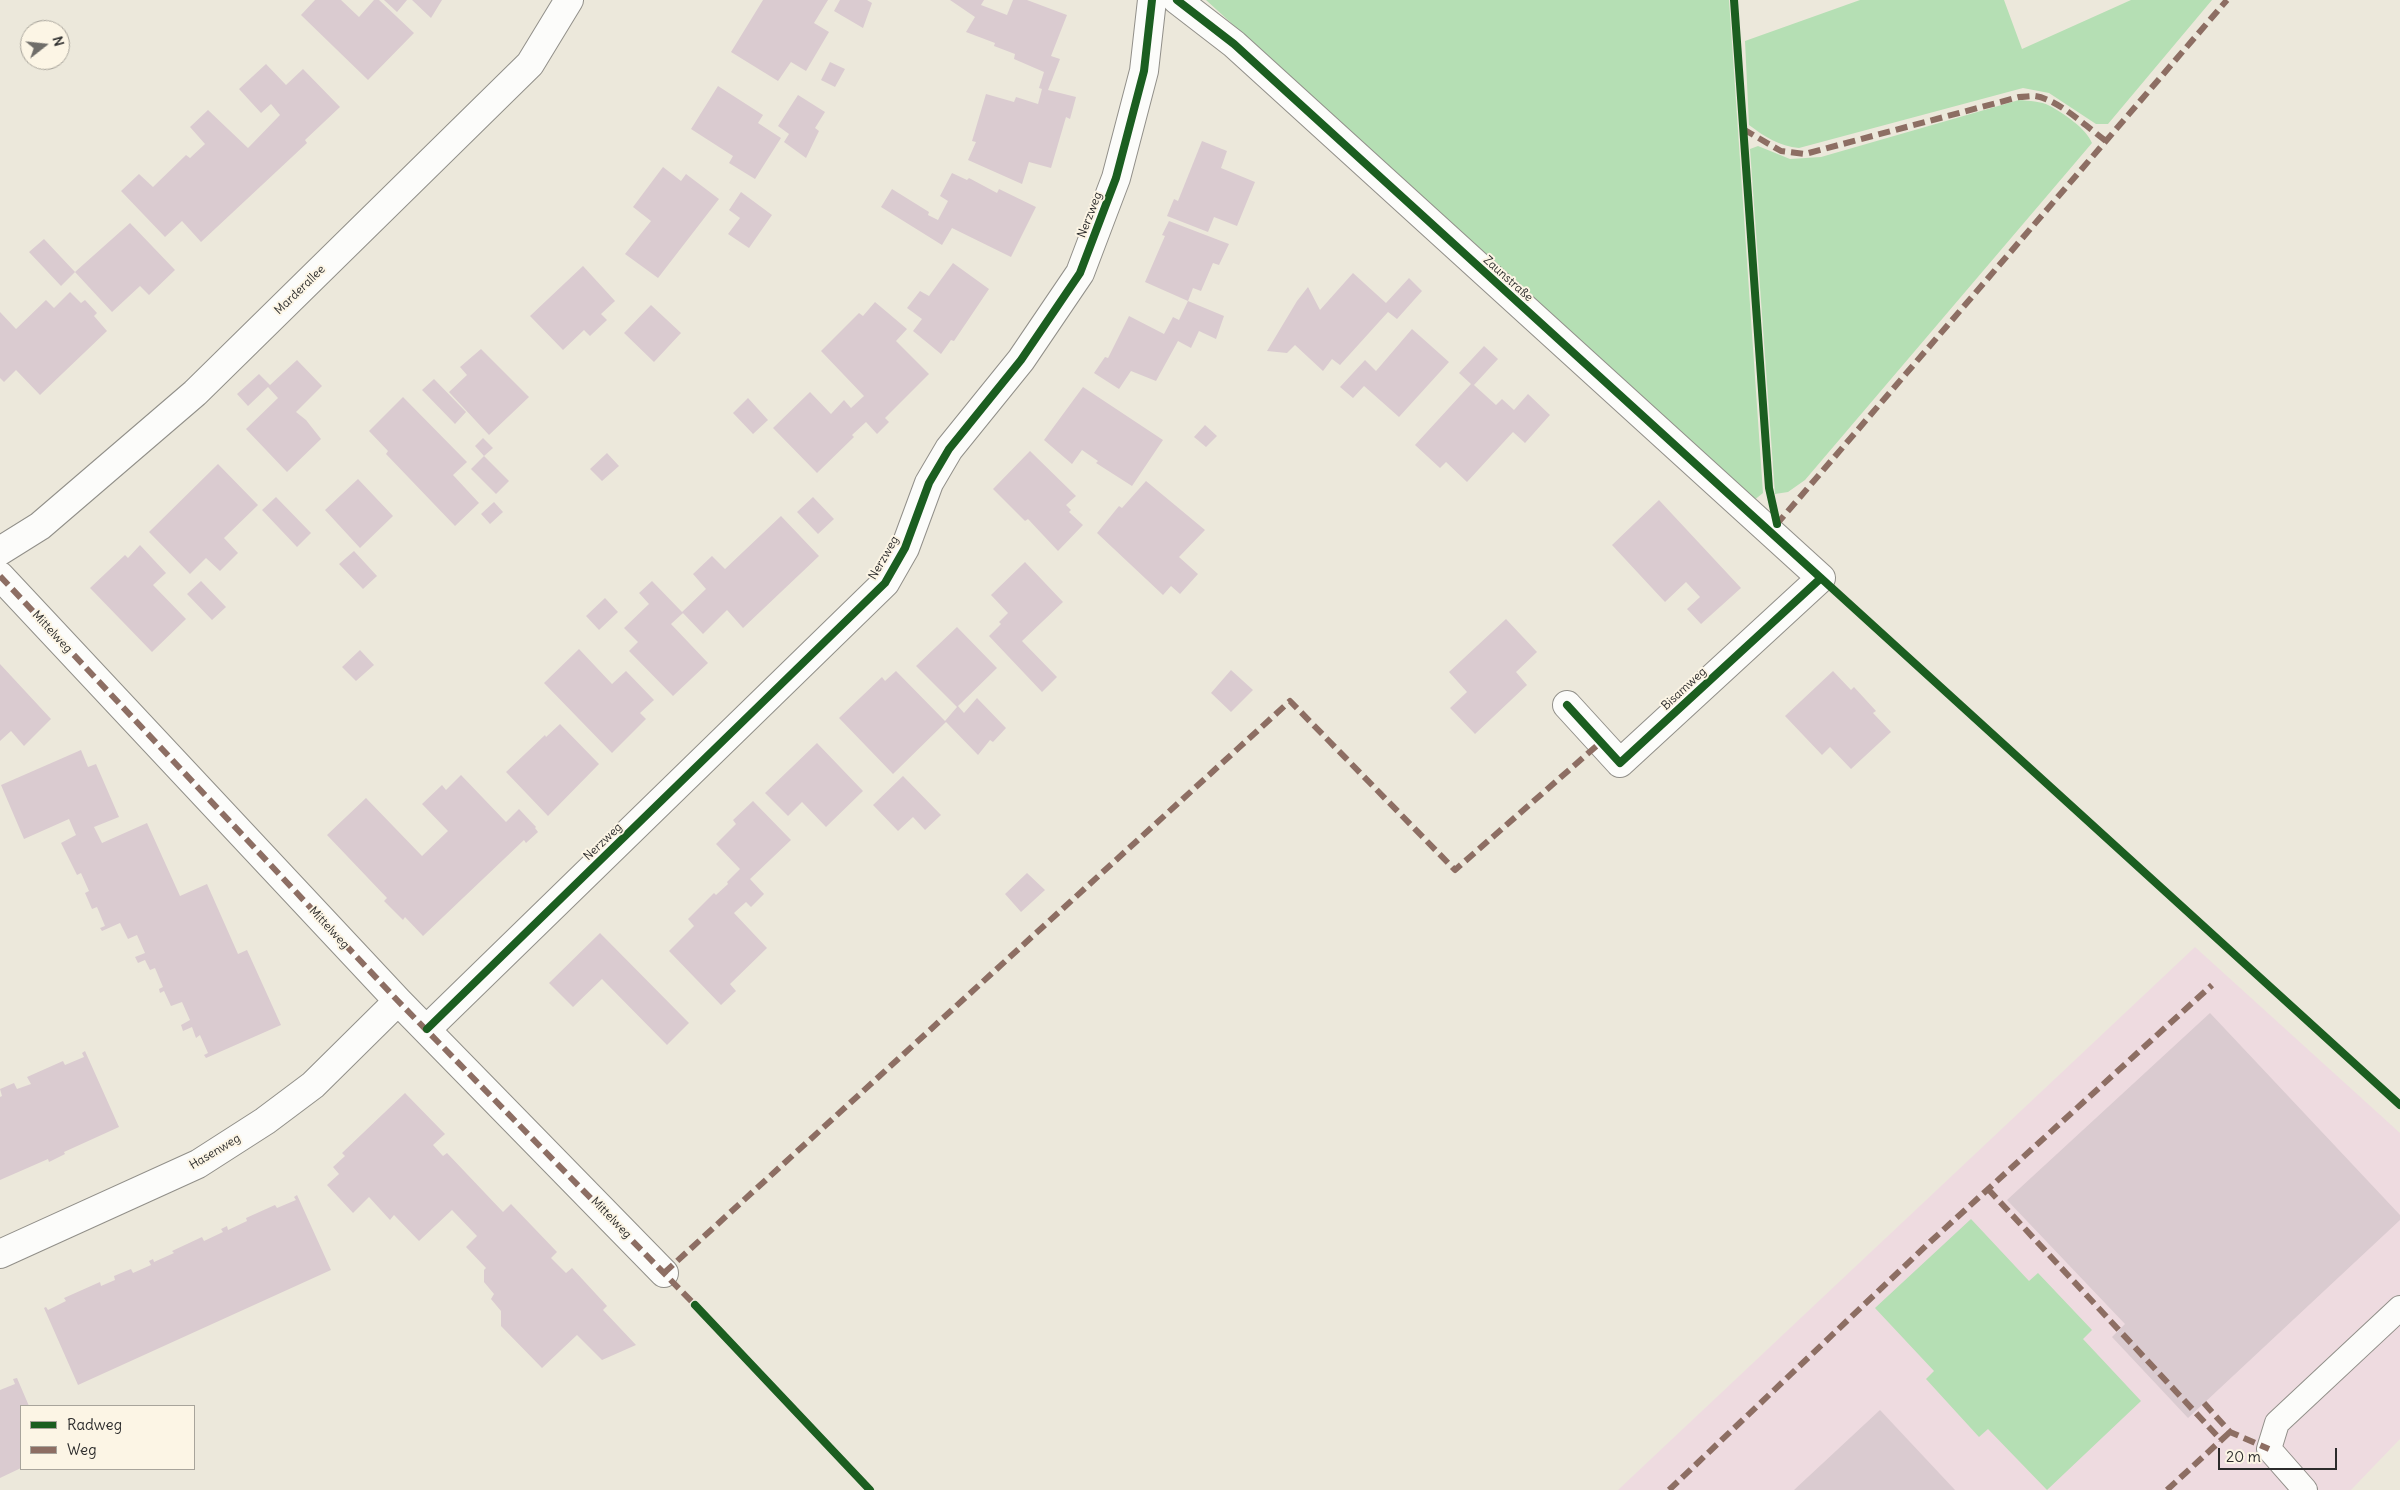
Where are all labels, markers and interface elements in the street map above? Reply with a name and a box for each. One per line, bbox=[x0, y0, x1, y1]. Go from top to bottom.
north arrow bbox=[20, 20, 70, 70]
text: N bbox=[48, 34, 68, 48]
street label: Nerzweg bbox=[1075, 190, 1105, 240]
street label: Zaunstraße bbox=[1480, 253, 1536, 305]
street label: Marderallee bbox=[272, 262, 328, 318]
street label: Nerzweg bbox=[866, 534, 902, 582]
street label: Mittelweg bbox=[29, 608, 75, 656]
street label: Bisamweg bbox=[1659, 665, 1709, 713]
street label: Nerzweg bbox=[581, 820, 625, 864]
street label: Mittelweg bbox=[306, 904, 352, 952]
street label: Hasenweg bbox=[187, 1131, 243, 1173]
street label: Mittelweg bbox=[588, 1194, 634, 1242]
legend bbox=[20, 1405, 195, 1470]
text: Radweg bbox=[67, 1415, 122, 1434]
scale bar bbox=[2220, 1438, 2339, 1470]
text: Weg bbox=[67, 1440, 97, 1459]
text: 20 m bbox=[2226, 1447, 2261, 1466]

